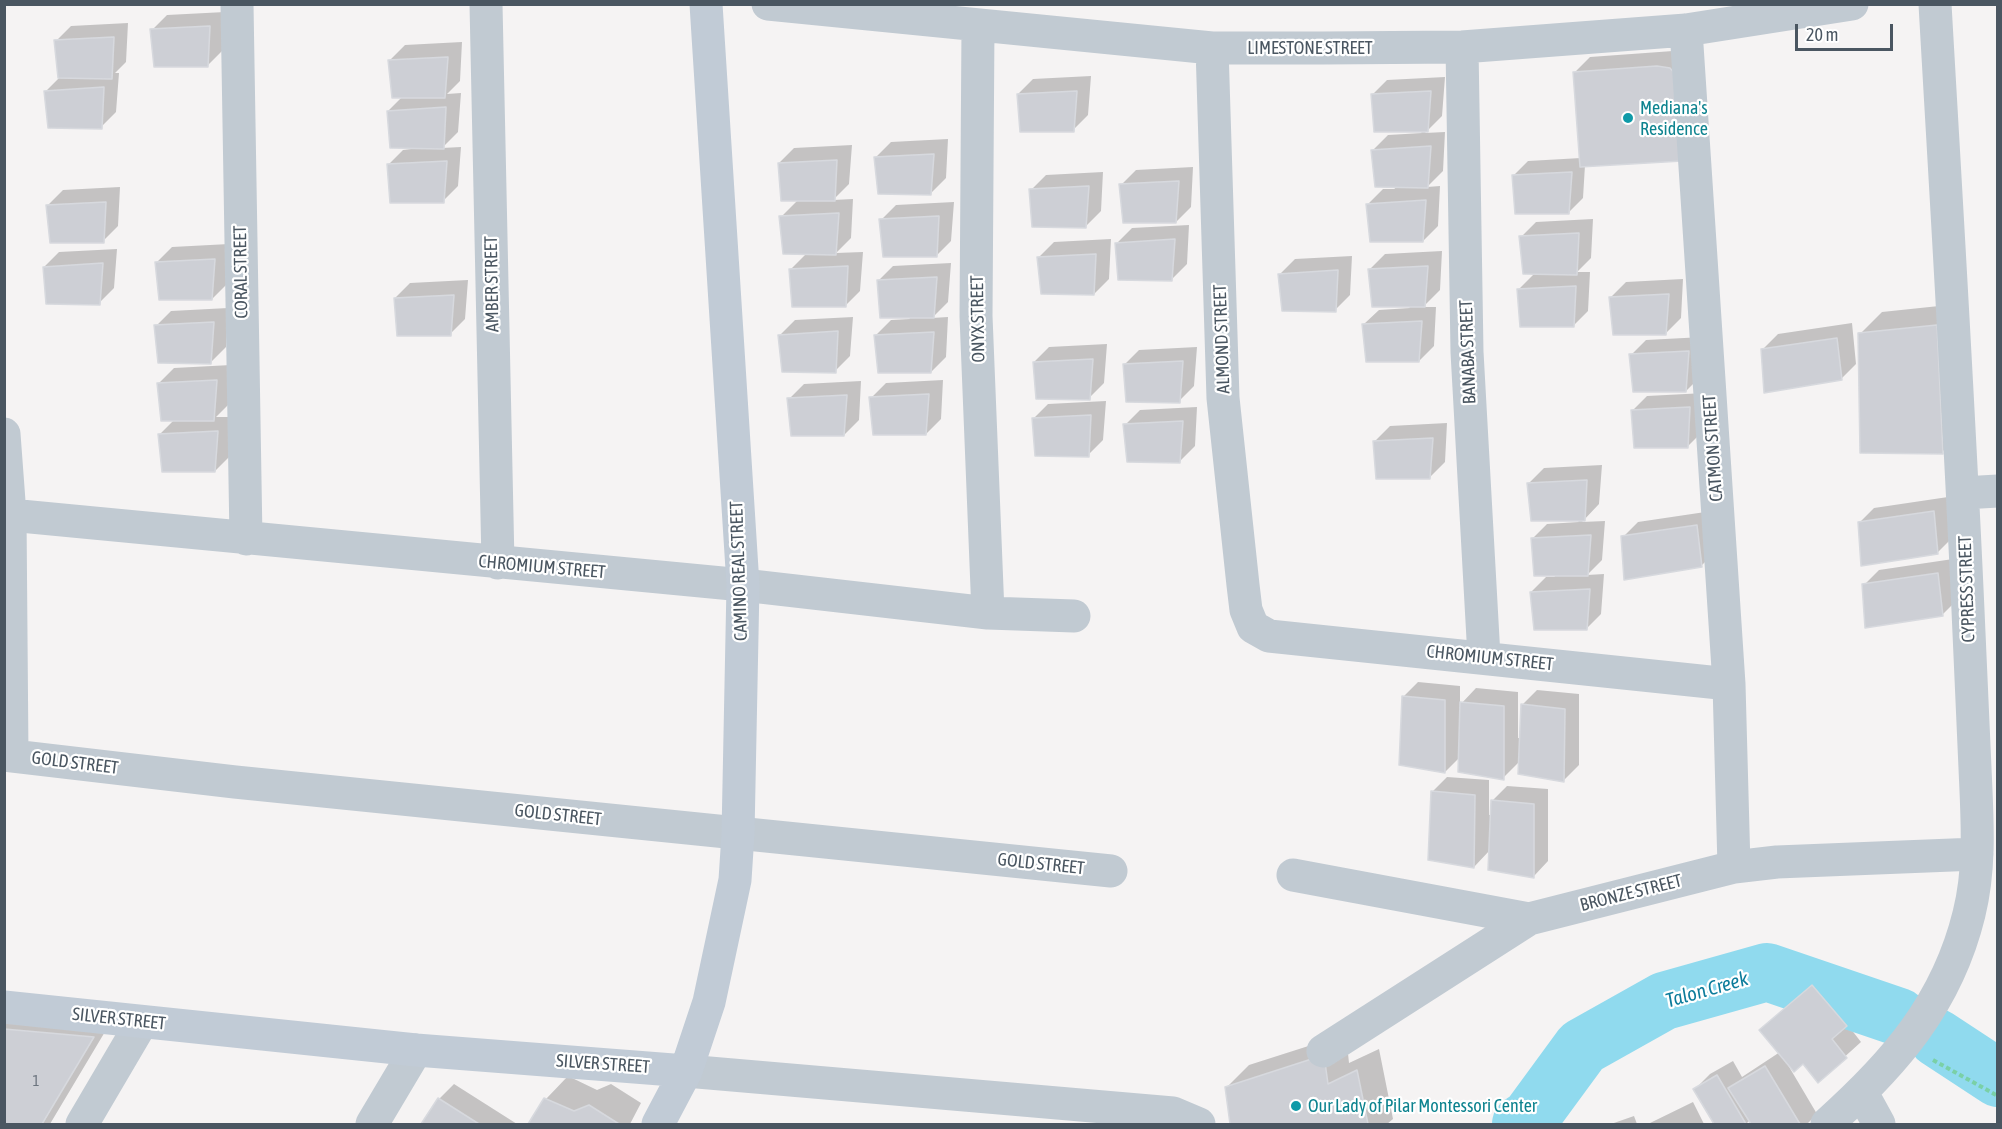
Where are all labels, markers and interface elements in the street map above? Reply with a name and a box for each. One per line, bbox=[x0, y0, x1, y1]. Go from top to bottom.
scale bar bbox=[1798, 12, 1896, 50]
text: 20 m bbox=[1806, 24, 1838, 45]
street label: LIMESTONE STREET bbox=[1247, 37, 1373, 59]
place label: Mediana's Residence bbox=[1640, 97, 1708, 140]
marker: Mediana's Residence bbox=[1621, 111, 1635, 125]
street label: CORAL STREET bbox=[229, 225, 253, 319]
street label: AMBER STREET bbox=[480, 236, 504, 332]
street label: ONYX STREET bbox=[966, 275, 990, 363]
street label: ALMOND STREET bbox=[1209, 284, 1235, 394]
street label: BANABA STREET bbox=[1455, 299, 1481, 405]
street label: CATMON STREET bbox=[1698, 394, 1728, 502]
street label: CAMINO REAL STREET bbox=[726, 501, 752, 641]
street label: CYPRESS STREET bbox=[1954, 535, 1980, 643]
street label: CHROMIUM STREET bbox=[478, 551, 606, 583]
street label: CHROMIUM STREET bbox=[1426, 641, 1554, 675]
street label: GOLD STREET bbox=[30, 747, 120, 779]
street label: GOLD STREET bbox=[513, 800, 603, 830]
street label: GOLD STREET bbox=[996, 849, 1086, 879]
street label: BRONZE STREET bbox=[1578, 870, 1684, 916]
water label: Talon Creek bbox=[1663, 967, 1751, 1013]
street label: SILVER STREET bbox=[71, 1003, 167, 1035]
street label: SILVER STREET bbox=[555, 1050, 651, 1078]
house number: 1 bbox=[32, 1072, 40, 1090]
place label: Our Lady of Pilar Montessori Center bbox=[1308, 1095, 1537, 1117]
marker: Our Lady of Pilar Montessori Center bbox=[1289, 1099, 1303, 1113]

